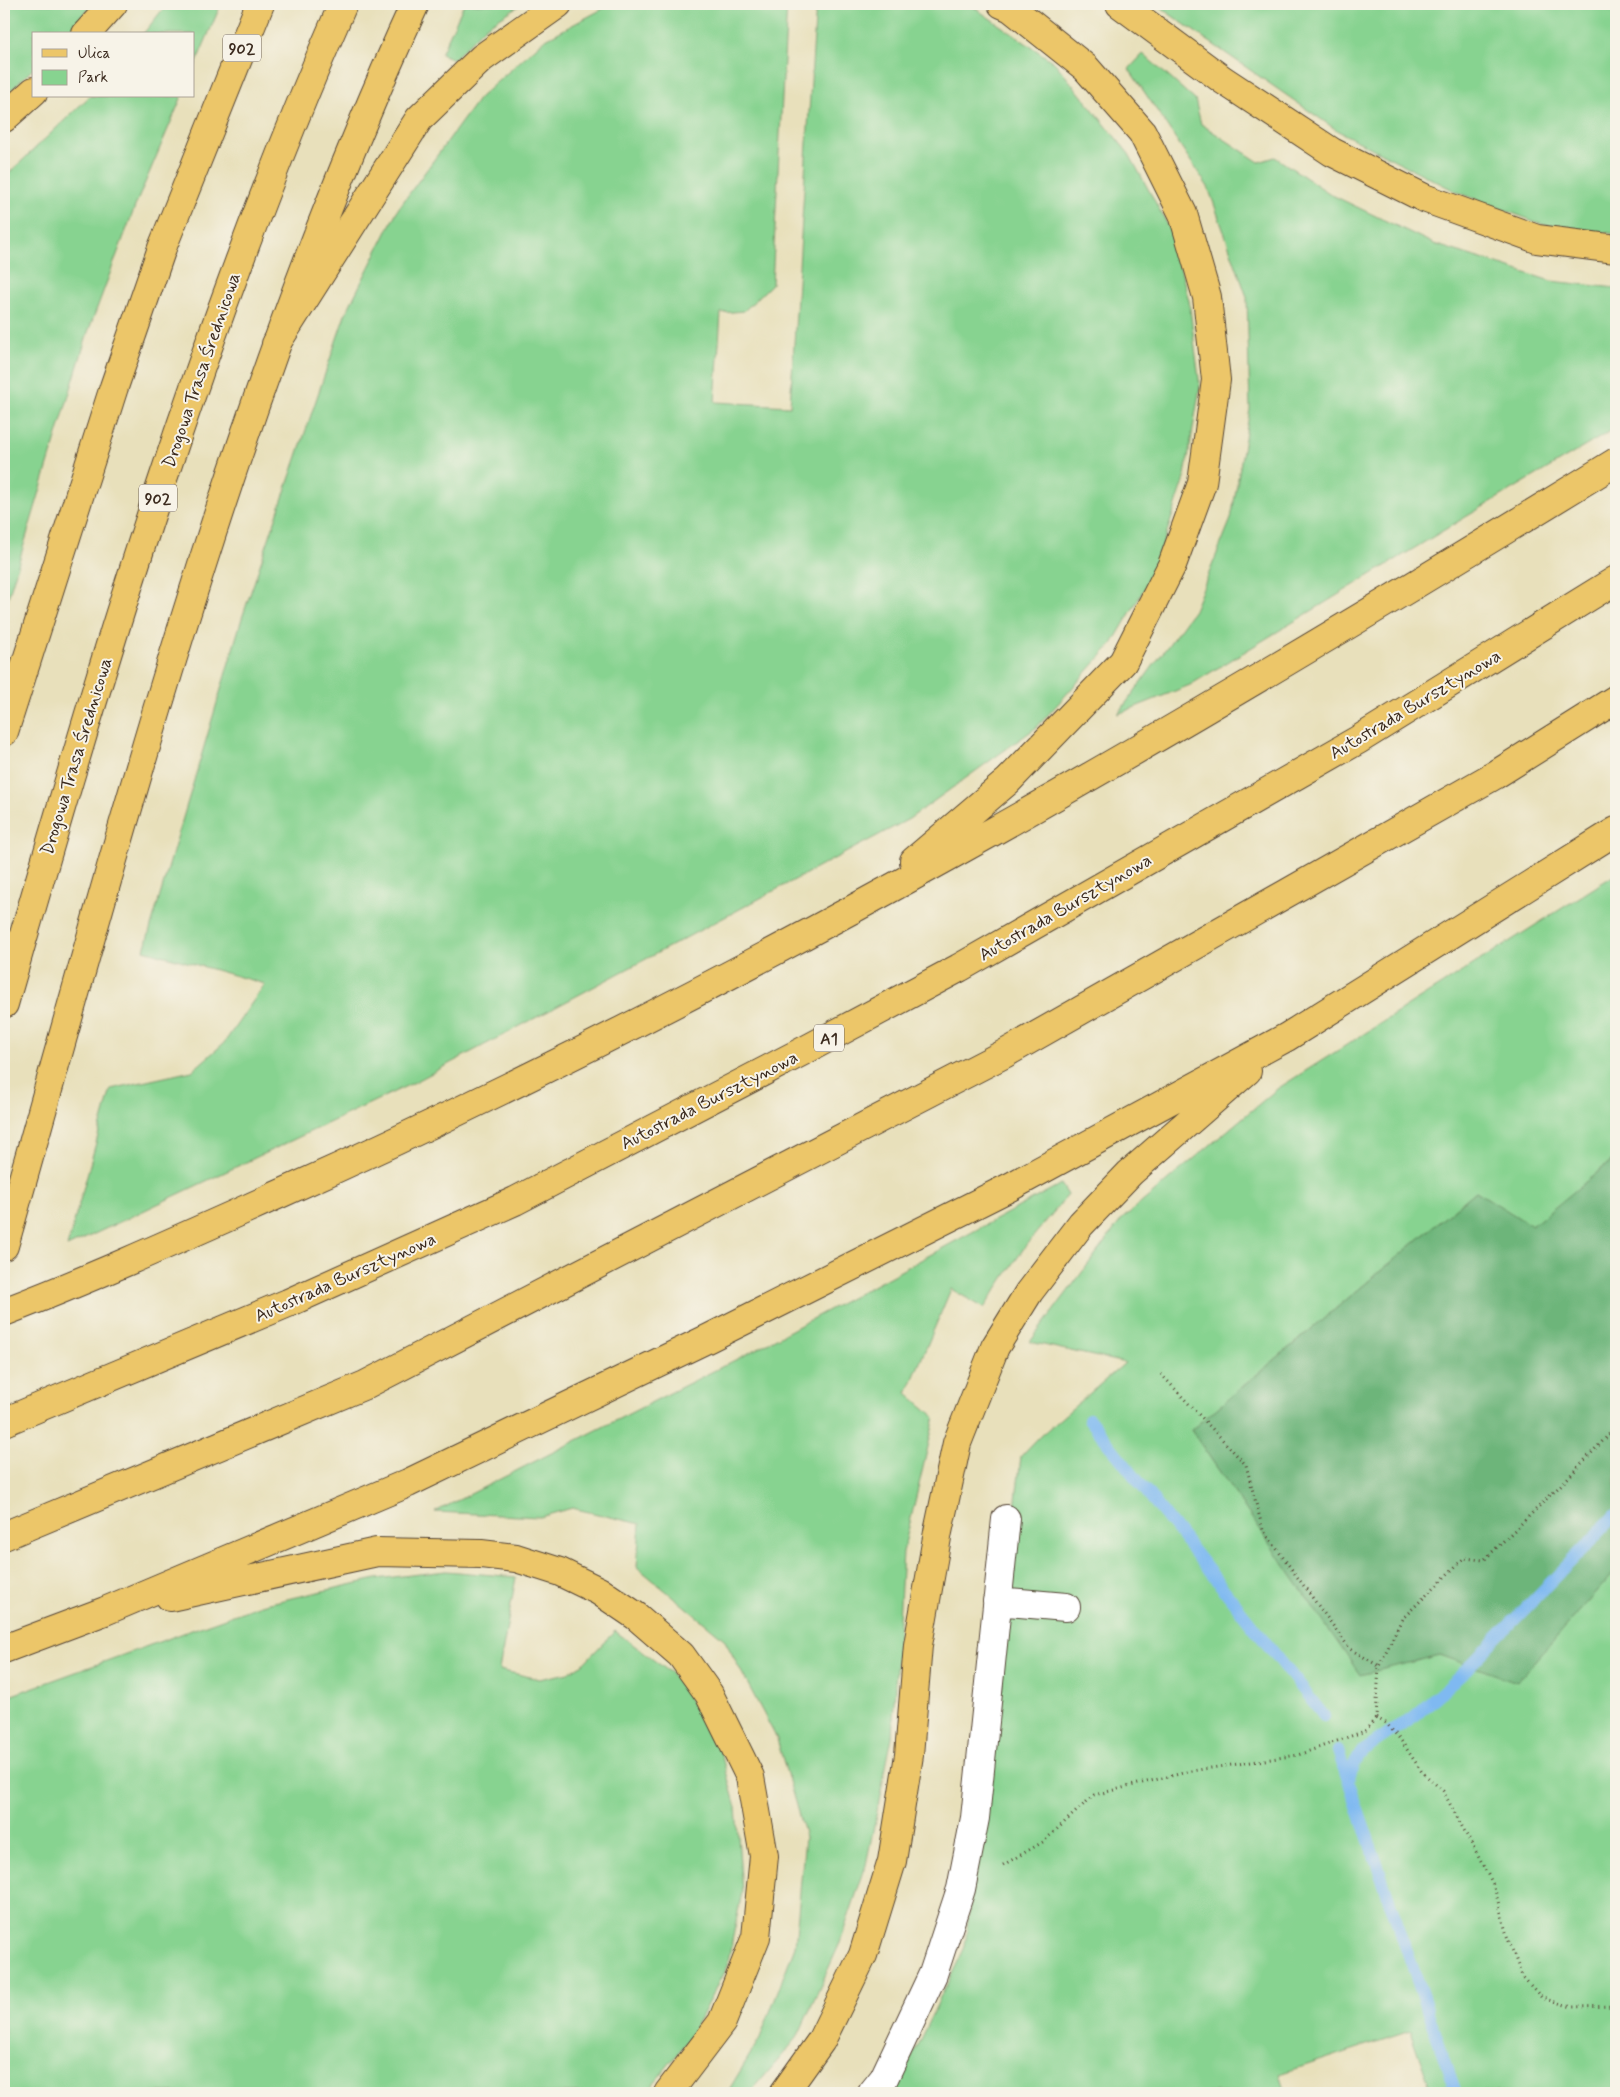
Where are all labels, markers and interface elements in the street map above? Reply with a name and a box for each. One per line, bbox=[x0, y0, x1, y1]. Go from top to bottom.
legend bbox=[32, 32, 195, 98]
road number: 902 bbox=[223, 34, 261, 62]
text: Ulica bbox=[78, 44, 111, 64]
text: Park bbox=[78, 68, 108, 88]
street label: Drogowa Trasa Średnicowa bbox=[157, 269, 247, 471]
road number: 902 bbox=[139, 484, 177, 512]
street label: Autostrada Bursztynowa bbox=[1325, 644, 1506, 766]
street label: Drogowa Trasa Średnicowa bbox=[35, 655, 118, 858]
street label: Autostrada Bursztynowa bbox=[975, 848, 1156, 967]
road number: A1 bbox=[814, 1024, 844, 1052]
street label: Autostrada Bursztynowa bbox=[617, 1046, 802, 1156]
street label: Autostrada Bursztynowa bbox=[251, 1227, 440, 1329]

